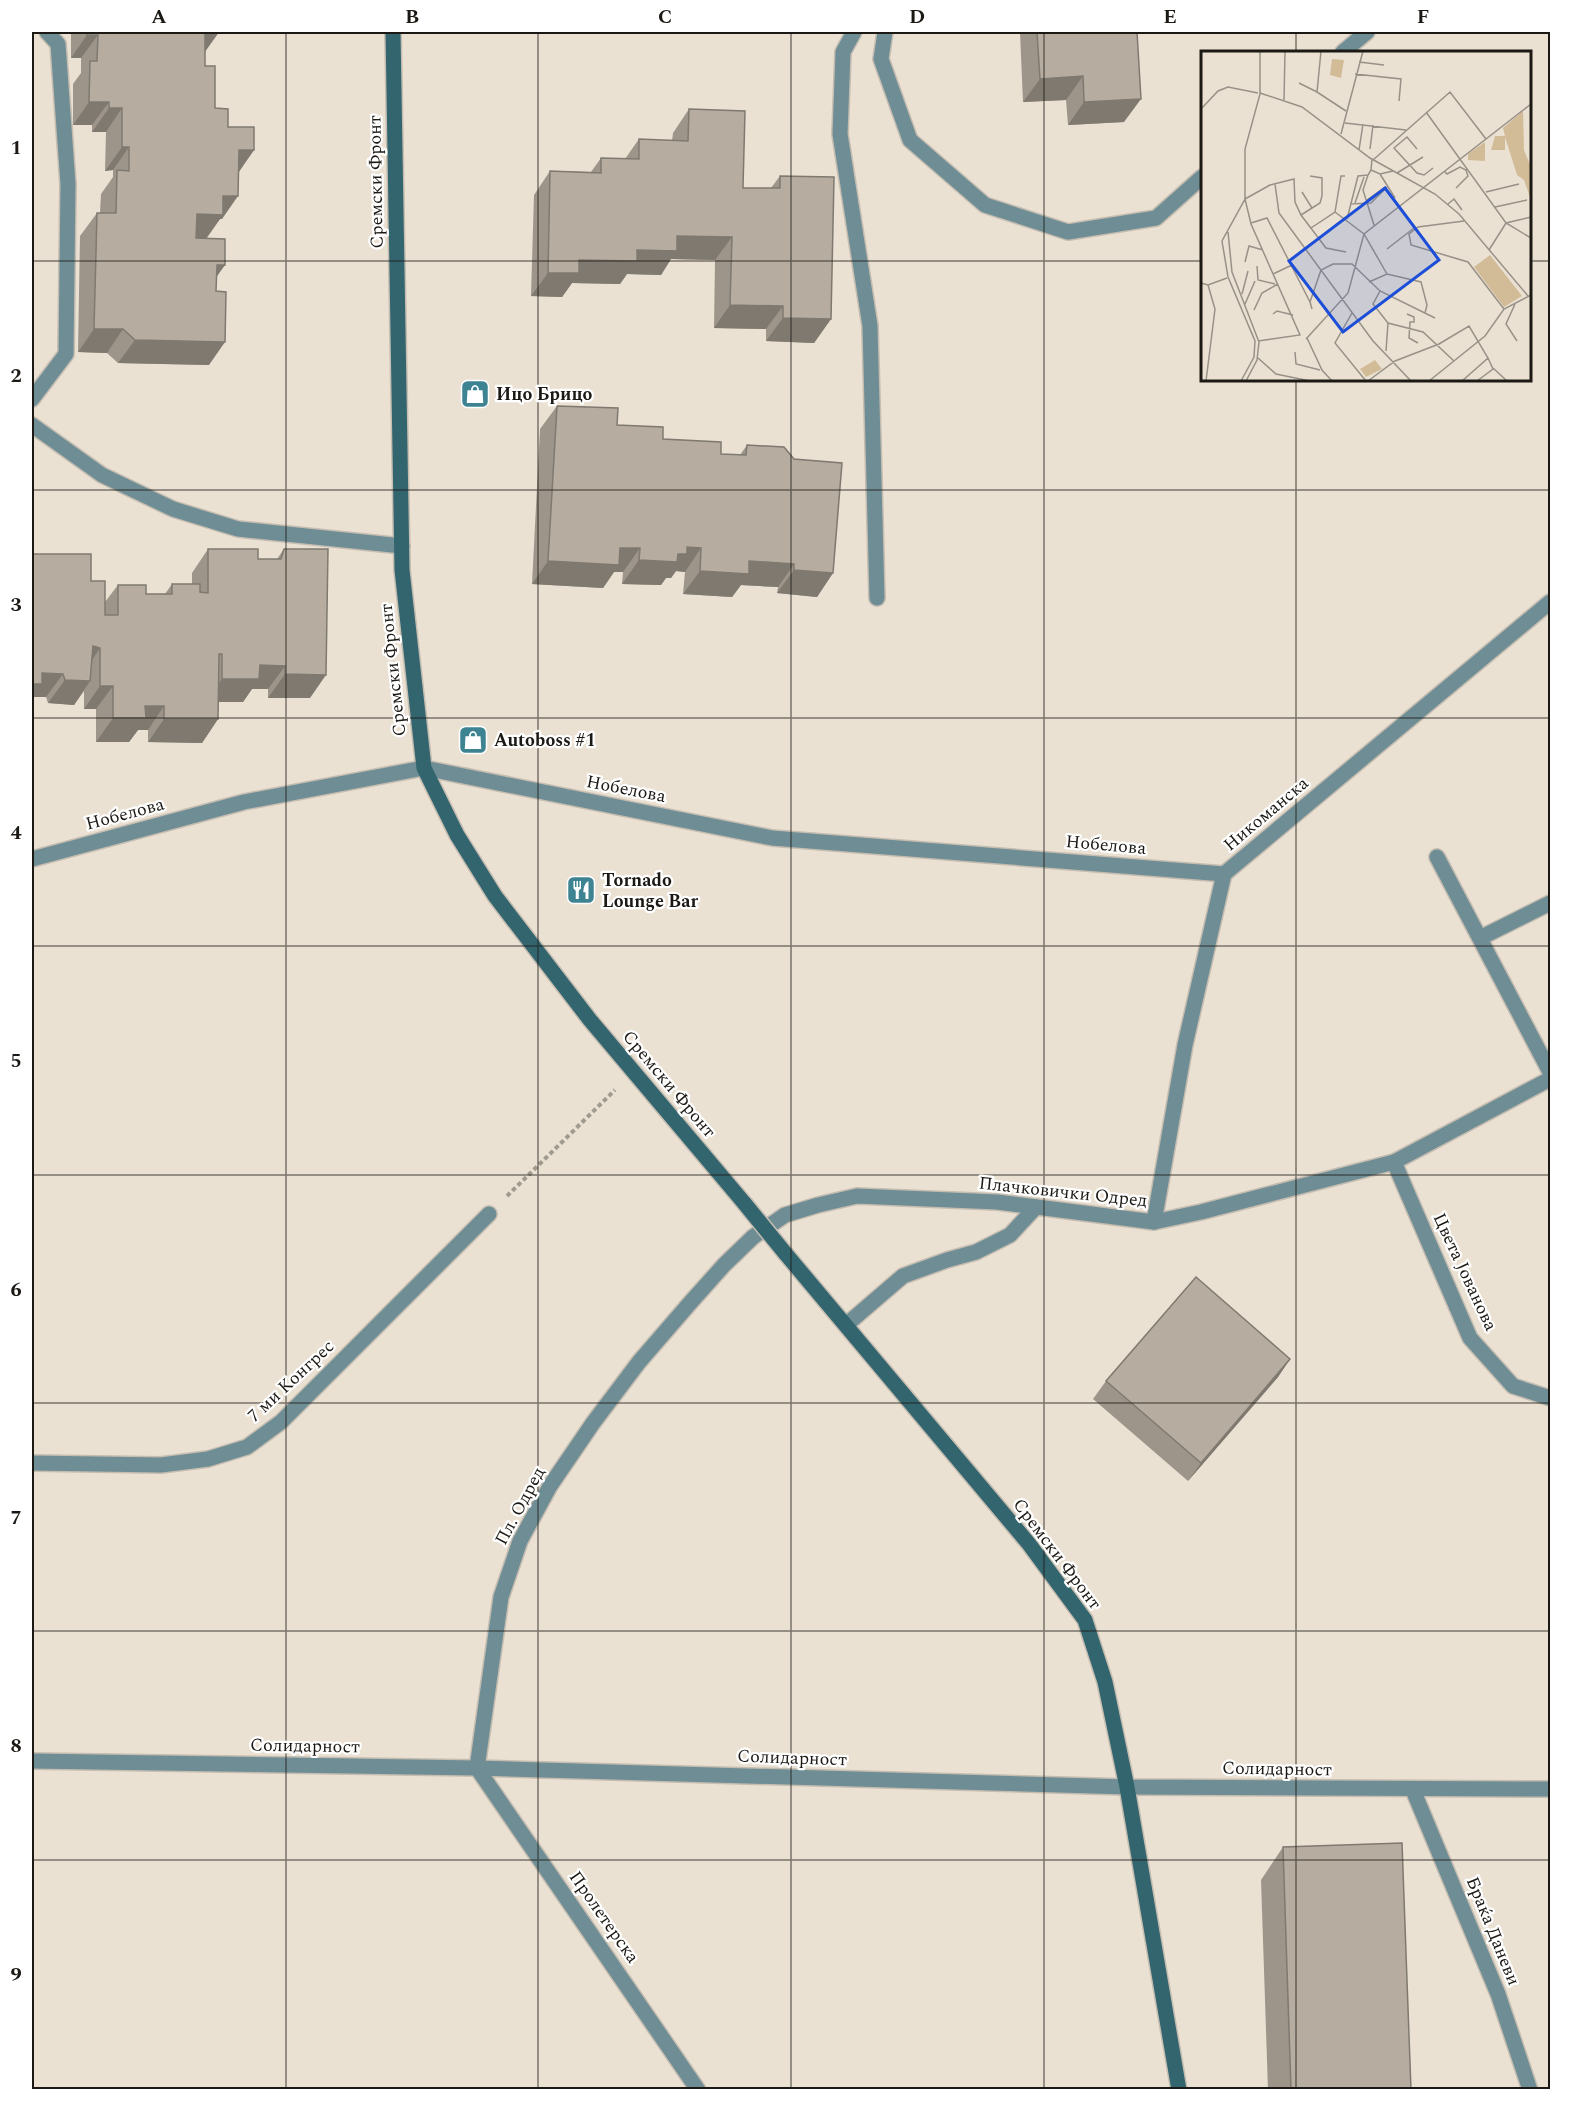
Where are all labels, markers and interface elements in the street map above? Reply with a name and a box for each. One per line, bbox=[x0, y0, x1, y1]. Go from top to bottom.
text: A bbox=[151, 2, 167, 32]
text: B bbox=[405, 2, 419, 32]
text: C bbox=[658, 2, 672, 32]
text: D bbox=[909, 2, 925, 32]
text: E bbox=[1163, 2, 1177, 32]
text: F bbox=[1417, 2, 1429, 32]
inset map bbox=[1201, 51, 1531, 381]
street label: Сремски Фронт bbox=[361, 115, 391, 249]
text: 1 bbox=[10, 133, 22, 163]
text: 2 bbox=[10, 361, 22, 391]
shop icon: Ицо Брицо bbox=[459, 378, 491, 410]
place label: Ицо Брицо bbox=[496, 381, 593, 408]
text: 3 bbox=[10, 590, 22, 620]
street label: Сремски Фронт bbox=[373, 602, 413, 738]
shop icon: Autoboss #1 bbox=[457, 724, 489, 756]
place label: Autoboss #1 bbox=[494, 727, 596, 754]
street label: Нобелова bbox=[584, 768, 668, 810]
street label: Никоманска bbox=[1217, 770, 1315, 858]
street label: Нобелова bbox=[83, 790, 168, 837]
text: 4 bbox=[10, 818, 22, 848]
street label: Нобелова bbox=[1065, 828, 1148, 862]
place label: Tornado Lounge Bar bbox=[602, 867, 699, 915]
restaurant icon: Tornado Lounge Bar bbox=[565, 874, 597, 906]
street label: Сремски Фронт bbox=[616, 1024, 722, 1144]
text: 5 bbox=[10, 1046, 22, 1076]
street label: Плачковички Одред bbox=[977, 1170, 1149, 1214]
street label: Цвета Јованова bbox=[1426, 1209, 1504, 1336]
text: 6 bbox=[10, 1275, 22, 1305]
street label: 7 ми Конгрес bbox=[241, 1334, 341, 1428]
street label: Пл. Одред bbox=[488, 1462, 552, 1550]
street label: Сремски Фронт bbox=[1006, 1493, 1108, 1616]
text: 7 bbox=[10, 1503, 22, 1533]
text: 8 bbox=[10, 1731, 22, 1761]
street label: Солидарност bbox=[250, 1732, 360, 1760]
street label: Солидарност bbox=[737, 1743, 848, 1773]
street label: Солидарност bbox=[1222, 1755, 1332, 1783]
street label: Пролетерска bbox=[562, 1865, 646, 1969]
street label: Браќа Даневи bbox=[1459, 1873, 1527, 1989]
text: 9 bbox=[10, 1960, 22, 1990]

